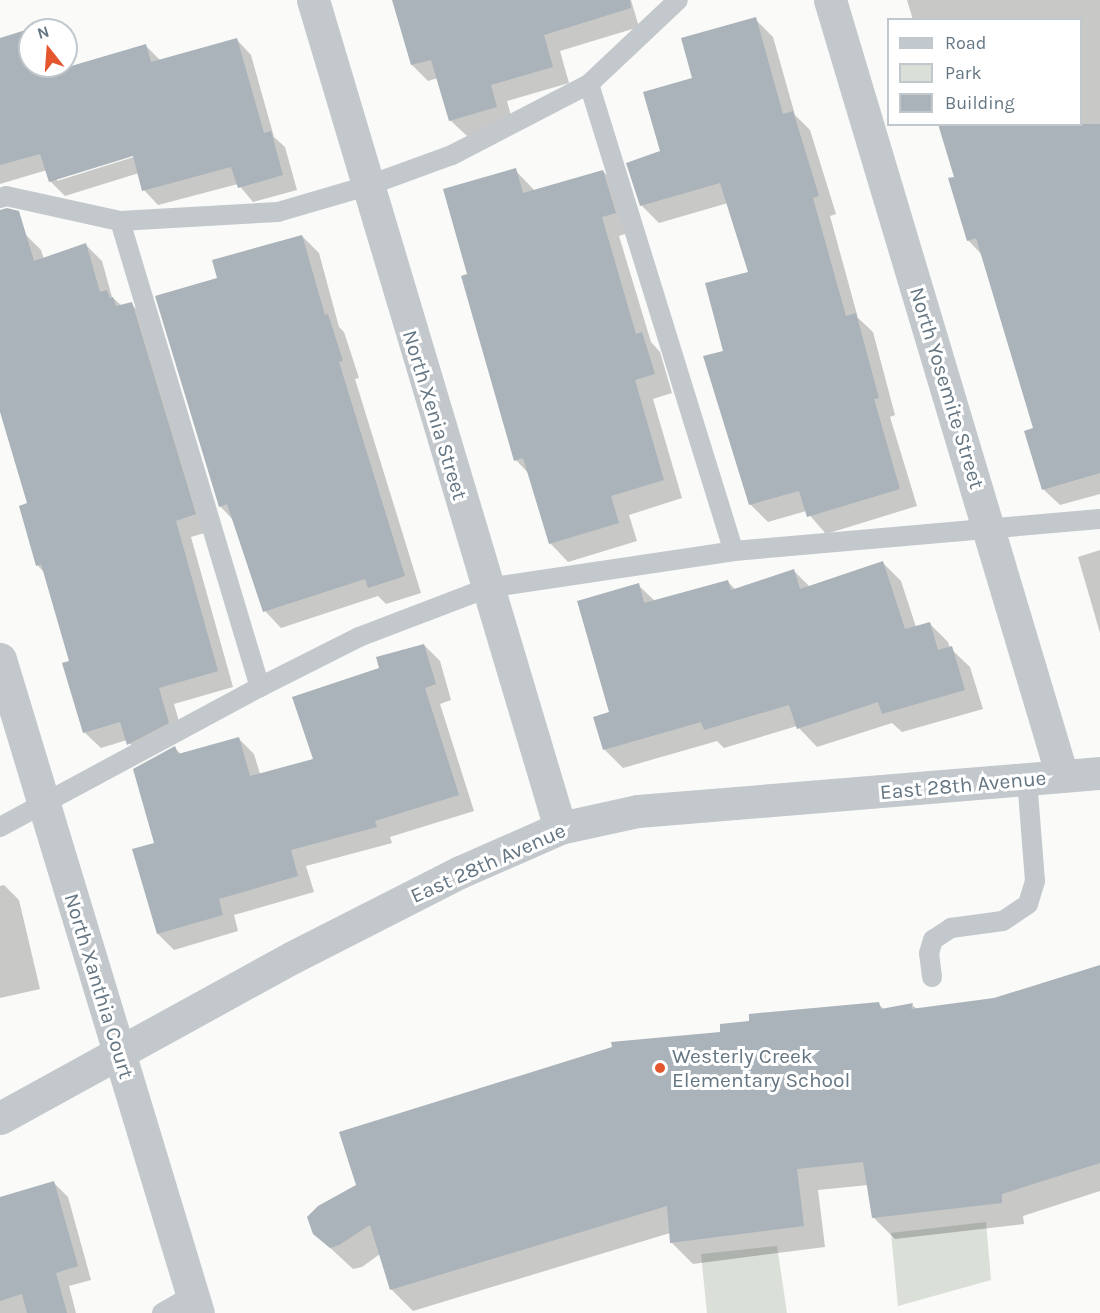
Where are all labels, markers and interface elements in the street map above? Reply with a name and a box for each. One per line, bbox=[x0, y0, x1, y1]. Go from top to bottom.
north arrow bbox=[18, 18, 78, 78]
legend bbox=[887, 18, 1082, 126]
text: N bbox=[35, 21, 51, 43]
text: Road bbox=[945, 32, 986, 54]
text: Park bbox=[945, 62, 982, 84]
text: Building bbox=[945, 92, 1015, 114]
street label: North Yosemite Street bbox=[904, 284, 990, 492]
street label: North Xenia Street bbox=[397, 327, 473, 503]
street label: East 28th Avenue bbox=[879, 765, 1047, 805]
street label: East 28th Avenue bbox=[407, 818, 569, 908]
street label: North Xanthia Court bbox=[59, 890, 139, 1082]
place label: Westerly Creek Elementary School bbox=[672, 1043, 850, 1093]
marker: Westerly Creek Elementary School bbox=[653, 1061, 667, 1075]

